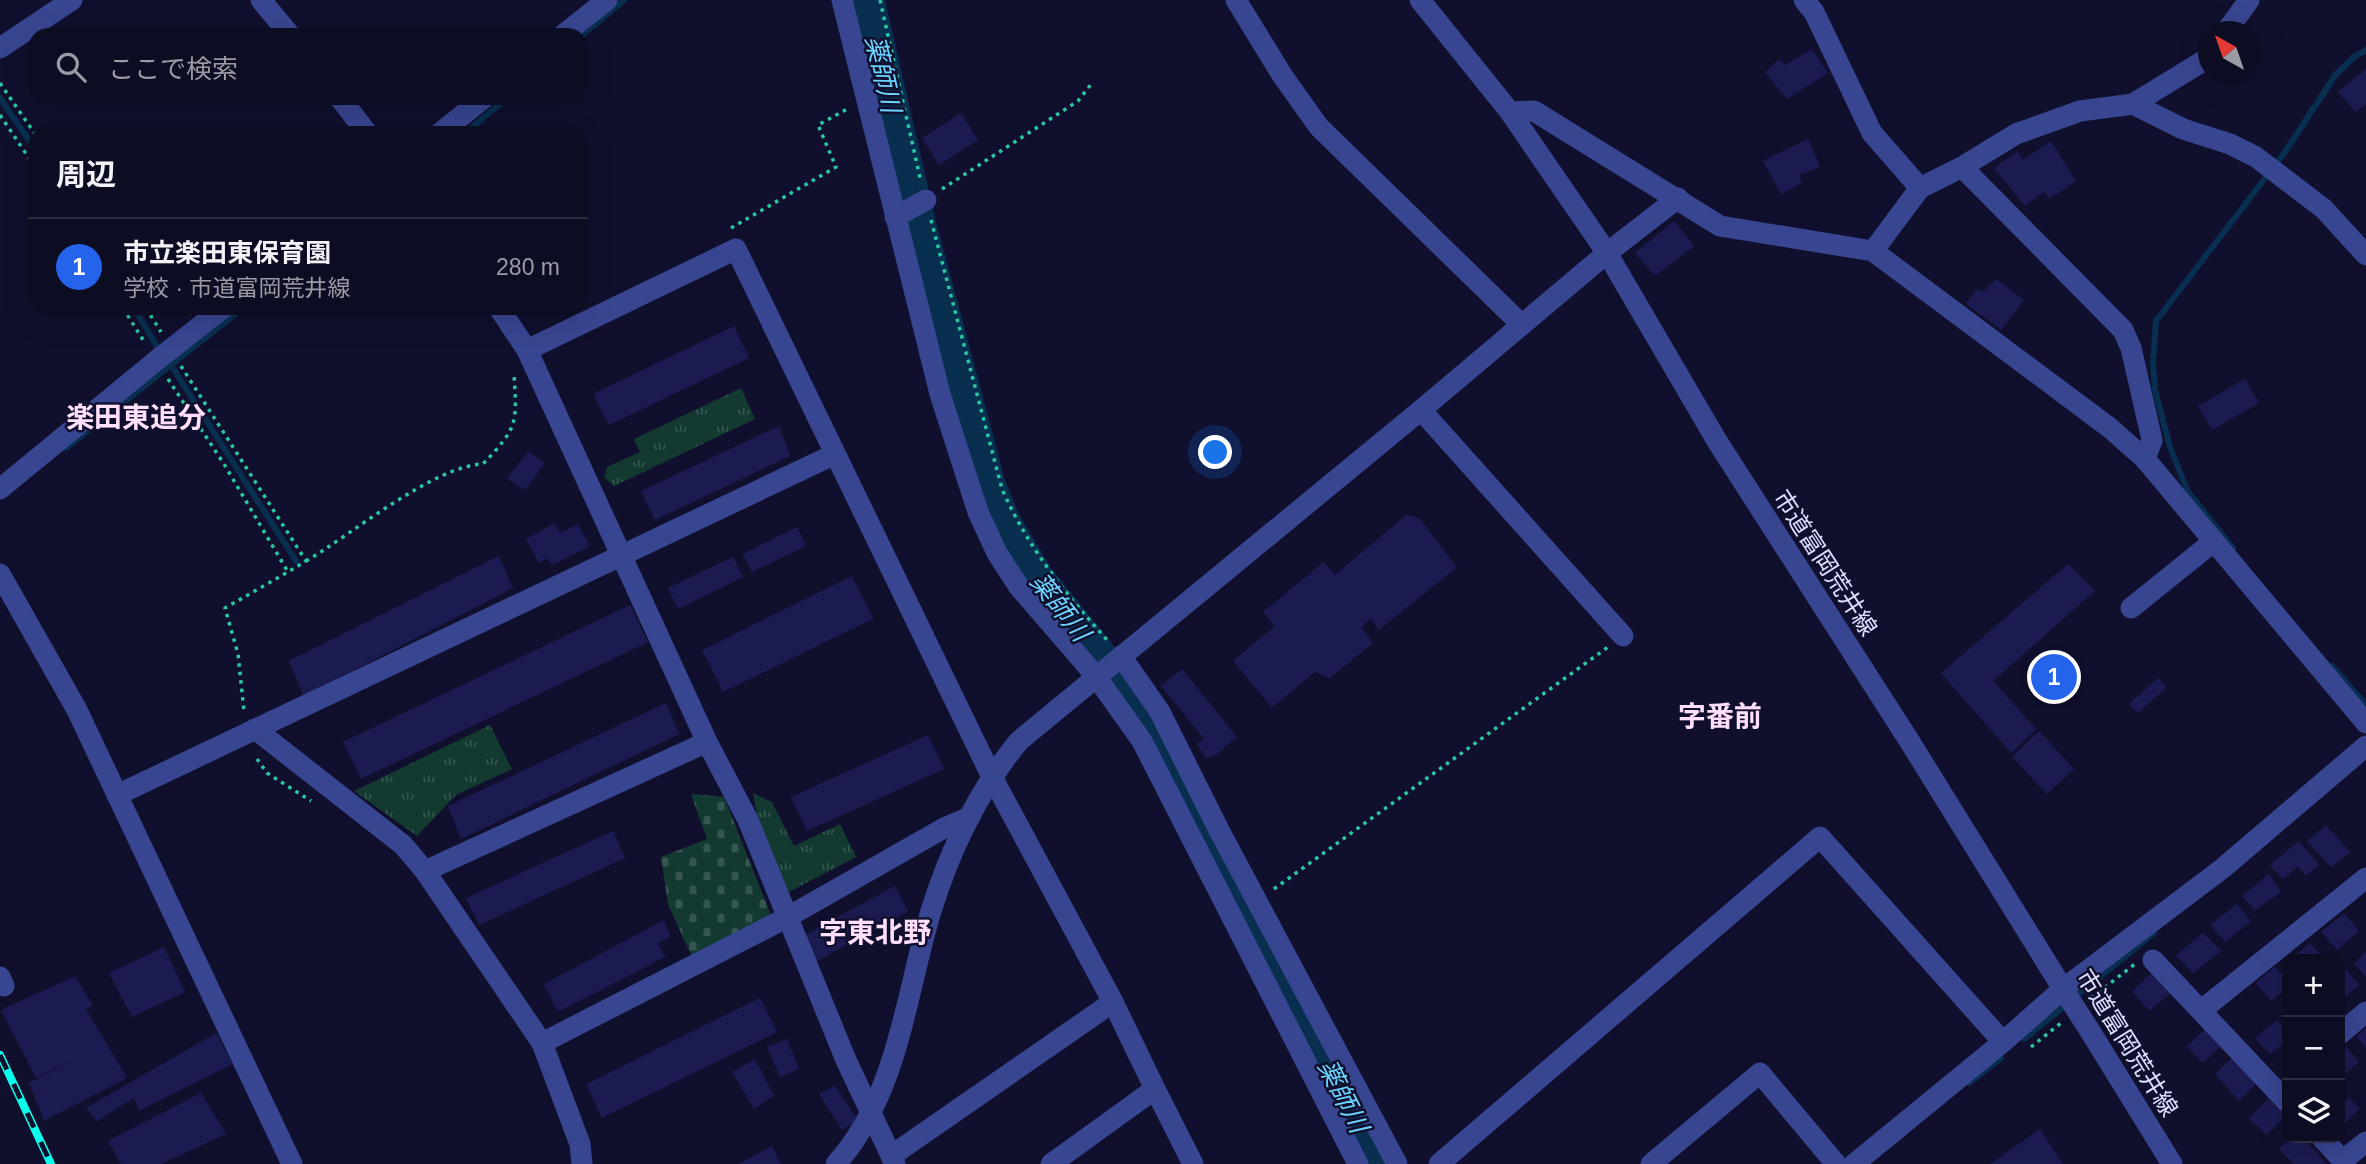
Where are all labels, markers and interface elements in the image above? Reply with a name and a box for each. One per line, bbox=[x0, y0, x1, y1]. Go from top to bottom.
north arrow bbox=[2198, 21, 2261, 84]
search box bbox=[28, 28, 588, 105]
water label: 薬師川 bbox=[860, 33, 907, 118]
icon: search bbox=[52, 48, 90, 86]
text: ここで検索 bbox=[108, 54, 238, 84]
text: 周辺 bbox=[56, 158, 116, 191]
text: 市立楽田東保育園 bbox=[123, 238, 331, 268]
text: 1 bbox=[73, 254, 85, 280]
text: 280 m bbox=[496, 254, 560, 280]
text: 学校 · 市道富岡荒井線 bbox=[123, 275, 350, 301]
district label: 楽田東追分 bbox=[66, 402, 206, 433]
your location bbox=[1198, 435, 1232, 469]
street label: 市道富岡荒井線 bbox=[1768, 485, 1882, 641]
water label: 薬師川 bbox=[1024, 567, 1098, 649]
pin: 1 bbox=[2031, 651, 2077, 703]
district label: 字番前 bbox=[1678, 701, 1762, 732]
district label: 字東北野 bbox=[819, 917, 931, 948]
map controls bbox=[2282, 954, 2345, 1143]
button: + bbox=[2282, 954, 2345, 1017]
street label: 市道富岡荒井線 bbox=[2071, 964, 2183, 1121]
button: − bbox=[2282, 1017, 2345, 1080]
water label: 薬師川 bbox=[1312, 1054, 1375, 1140]
button: layers bbox=[2282, 1080, 2345, 1143]

